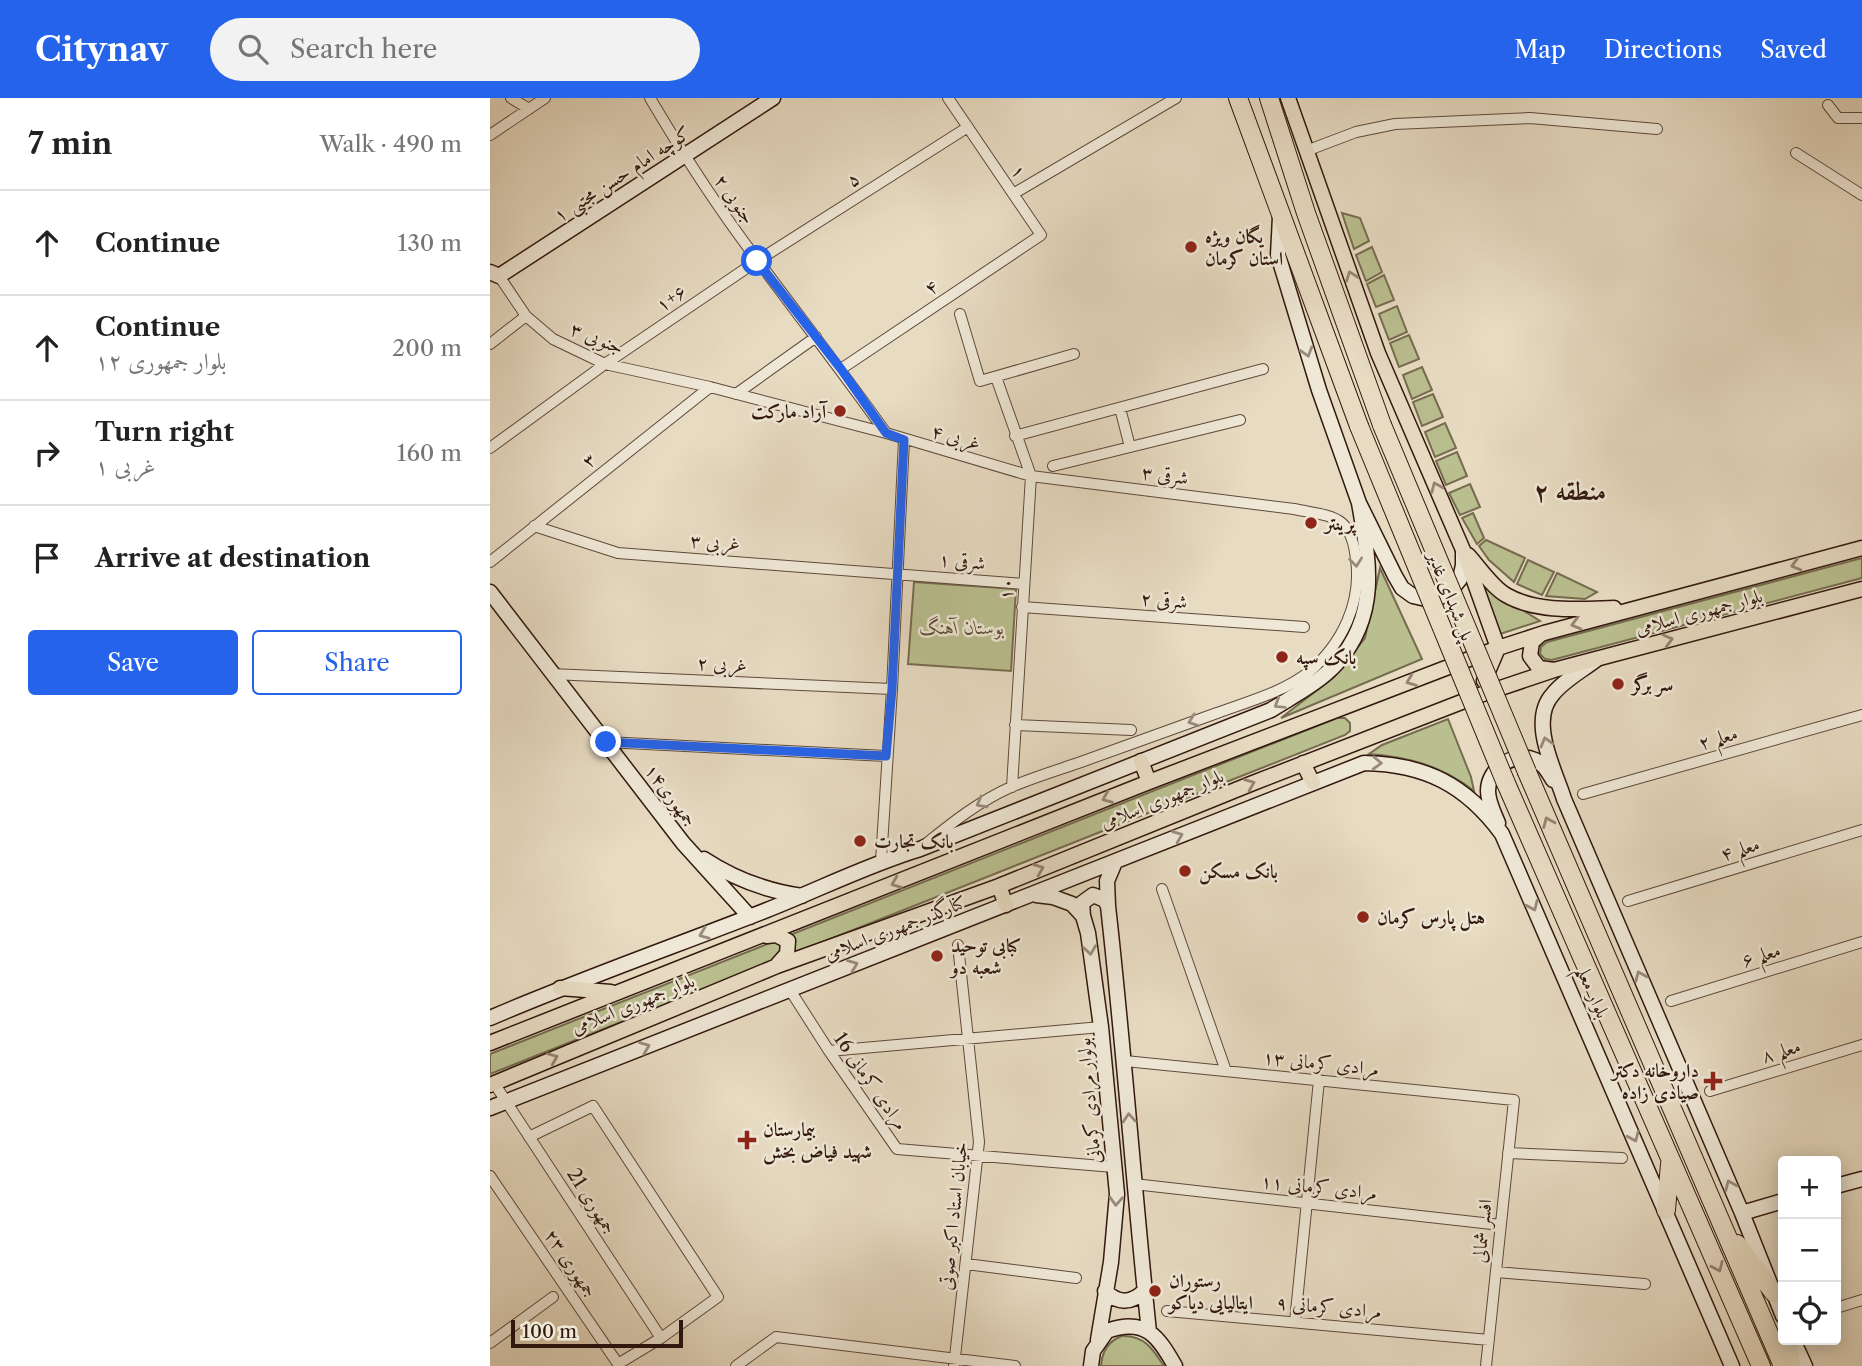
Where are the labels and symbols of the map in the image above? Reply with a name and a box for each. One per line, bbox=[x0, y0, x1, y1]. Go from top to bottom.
street label: کوچه امام حسن مجتبی ۱ bbox=[549, 121, 697, 231]
street label: ۱‍ bbox=[1006, 160, 1032, 182]
street label: ۵ bbox=[842, 166, 864, 192]
street label: ۲ جنوبی bbox=[707, 170, 760, 230]
place label: یگان ویژه استان کرمان bbox=[1205, 224, 1283, 270]
marker: یگان ویژه استان کرمان bbox=[1183, 239, 1199, 255]
route start bbox=[741, 245, 772, 276]
one-way arrow bbox=[1345, 270, 1359, 282]
street label: ۴ bbox=[920, 274, 942, 300]
street label: ۱+۶ bbox=[651, 280, 691, 316]
street label: ۳ جنوبی bbox=[566, 317, 627, 362]
one-way arrow bbox=[1299, 346, 1314, 358]
place label: آراد مارکت bbox=[751, 400, 829, 423]
marker: آراد مارکت bbox=[832, 403, 848, 419]
street label: ۴ غربی bbox=[928, 419, 983, 458]
street label: ۳ bbox=[578, 448, 600, 472]
street label: ۳ شرقی bbox=[1140, 461, 1190, 490]
district label: منطقه ۲ bbox=[1534, 475, 1606, 507]
one-way arrow bbox=[1430, 482, 1444, 494]
place label: پرینتر bbox=[1323, 512, 1356, 536]
marker: پرینتر bbox=[1303, 515, 1319, 531]
street label: ۳ غربی bbox=[689, 529, 741, 558]
street label: پل شهدای غدیر bbox=[1420, 546, 1480, 646]
street label: شرقی ۱ bbox=[938, 548, 986, 575]
one-way arrow bbox=[1348, 556, 1363, 567]
one-way arrow bbox=[1790, 557, 1802, 571]
street label: ۱۰ bbox=[994, 577, 1018, 601]
street label: بلوار جمهوری اسلامی bbox=[1633, 584, 1765, 641]
street label: ۲ شرقی bbox=[1140, 587, 1188, 614]
park label: بوستان آهنگ bbox=[920, 615, 1005, 640]
one-way arrow bbox=[1570, 616, 1582, 630]
one-way arrow bbox=[1662, 634, 1674, 648]
place label: بانک سپه bbox=[1296, 646, 1357, 671]
marker: بانک سپه bbox=[1274, 649, 1290, 665]
street label: ۲ غربی bbox=[696, 651, 747, 680]
place label: سر برگر bbox=[1630, 672, 1673, 697]
one-way arrow bbox=[1406, 673, 1418, 687]
marker: سر برگر bbox=[1610, 676, 1626, 692]
one-way arrow bbox=[1274, 696, 1287, 709]
one-way arrow bbox=[1188, 713, 1200, 727]
street label: معلم ۲ bbox=[1696, 721, 1742, 762]
route end bbox=[590, 726, 621, 757]
one-way arrow bbox=[1540, 736, 1555, 748]
one-way arrow bbox=[1372, 756, 1383, 771]
street label: جمهوری۱۴ bbox=[639, 759, 702, 831]
street label: بلوار جمهوری اسلامی bbox=[1097, 764, 1227, 835]
one-way arrow bbox=[1243, 779, 1255, 793]
one-way arrow bbox=[1102, 790, 1114, 804]
one-way arrow bbox=[976, 795, 988, 808]
one-way arrow bbox=[1543, 816, 1557, 828]
place label: بانک تجارت bbox=[874, 830, 954, 853]
one-way arrow bbox=[1172, 831, 1184, 845]
street label: معلم ۴ bbox=[1718, 832, 1765, 873]
marker: بانک تجارت bbox=[852, 833, 868, 849]
place label: بانک مسکن bbox=[1199, 860, 1278, 885]
marker: بانک مسکن bbox=[1177, 863, 1193, 879]
one-way arrow bbox=[1032, 864, 1044, 878]
one-way arrow bbox=[891, 874, 903, 888]
street label: کنارگذر جمهوری اسلامی bbox=[820, 889, 969, 966]
one-way arrow bbox=[1525, 899, 1539, 911]
place label: هتل پارس کرمان bbox=[1377, 906, 1485, 932]
marker: هتل پارس کرمان bbox=[1355, 909, 1371, 925]
one-way arrow bbox=[699, 926, 711, 940]
place label: کبابی توحید شعبه دو bbox=[949, 934, 1021, 979]
street label: معلم ۶ bbox=[1739, 938, 1786, 979]
one-way arrow bbox=[1083, 944, 1098, 956]
marker: کبابی توحید شعبه دو bbox=[929, 948, 945, 964]
one-way arrow bbox=[847, 960, 859, 974]
street label: بلوار معلم bbox=[1564, 962, 1615, 1025]
street label: بلوار جمهوری اسلامی bbox=[568, 969, 698, 1040]
one-way arrow bbox=[1634, 971, 1648, 983]
street label: مرادی کرمانی 16 bbox=[827, 1028, 913, 1135]
street label: معلم ۸ bbox=[1759, 1034, 1806, 1075]
street label: بولوار مرادی کرمانی bbox=[1072, 1037, 1108, 1165]
one-way arrow bbox=[638, 1041, 650, 1055]
street label: مرادی کرمانی ۱۳ bbox=[1261, 1045, 1380, 1083]
one-way arrow bbox=[545, 1052, 558, 1066]
place label: داروخانه دکتر صیادی زاده bbox=[1610, 1059, 1699, 1104]
marker: داروخانه دکتر صیادی زاده bbox=[1705, 1073, 1721, 1089]
one-way arrow bbox=[1122, 1112, 1137, 1123]
place label: بیمارستان شهید فیاض بخش bbox=[763, 1118, 872, 1165]
marker: بیمارستان شهید فیاض بخش bbox=[737, 1130, 757, 1150]
one-way arrow bbox=[1626, 1130, 1640, 1142]
street label: خیابان استاد اکبر صوتی bbox=[934, 1141, 973, 1291]
street label: جمهوری 21 bbox=[561, 1164, 622, 1239]
street label: مرادی کرمانی ۱۱ bbox=[1259, 1169, 1378, 1207]
one-way arrow bbox=[1724, 1180, 1738, 1192]
one-way arrow bbox=[1108, 1195, 1123, 1206]
street label: افسر شمالی bbox=[1467, 1198, 1498, 1264]
street label: ۲۳ جمهوری bbox=[539, 1225, 602, 1302]
one-way arrow bbox=[1710, 1260, 1724, 1273]
place label: رستوران ایتالیایی دیاکو bbox=[1167, 1269, 1253, 1315]
marker: رستوران ایتالیایی دیاکو bbox=[1147, 1283, 1163, 1299]
street label: مرادی کرمانی ۹ bbox=[1275, 1291, 1383, 1325]
scale bar bbox=[511, 1317, 682, 1349]

